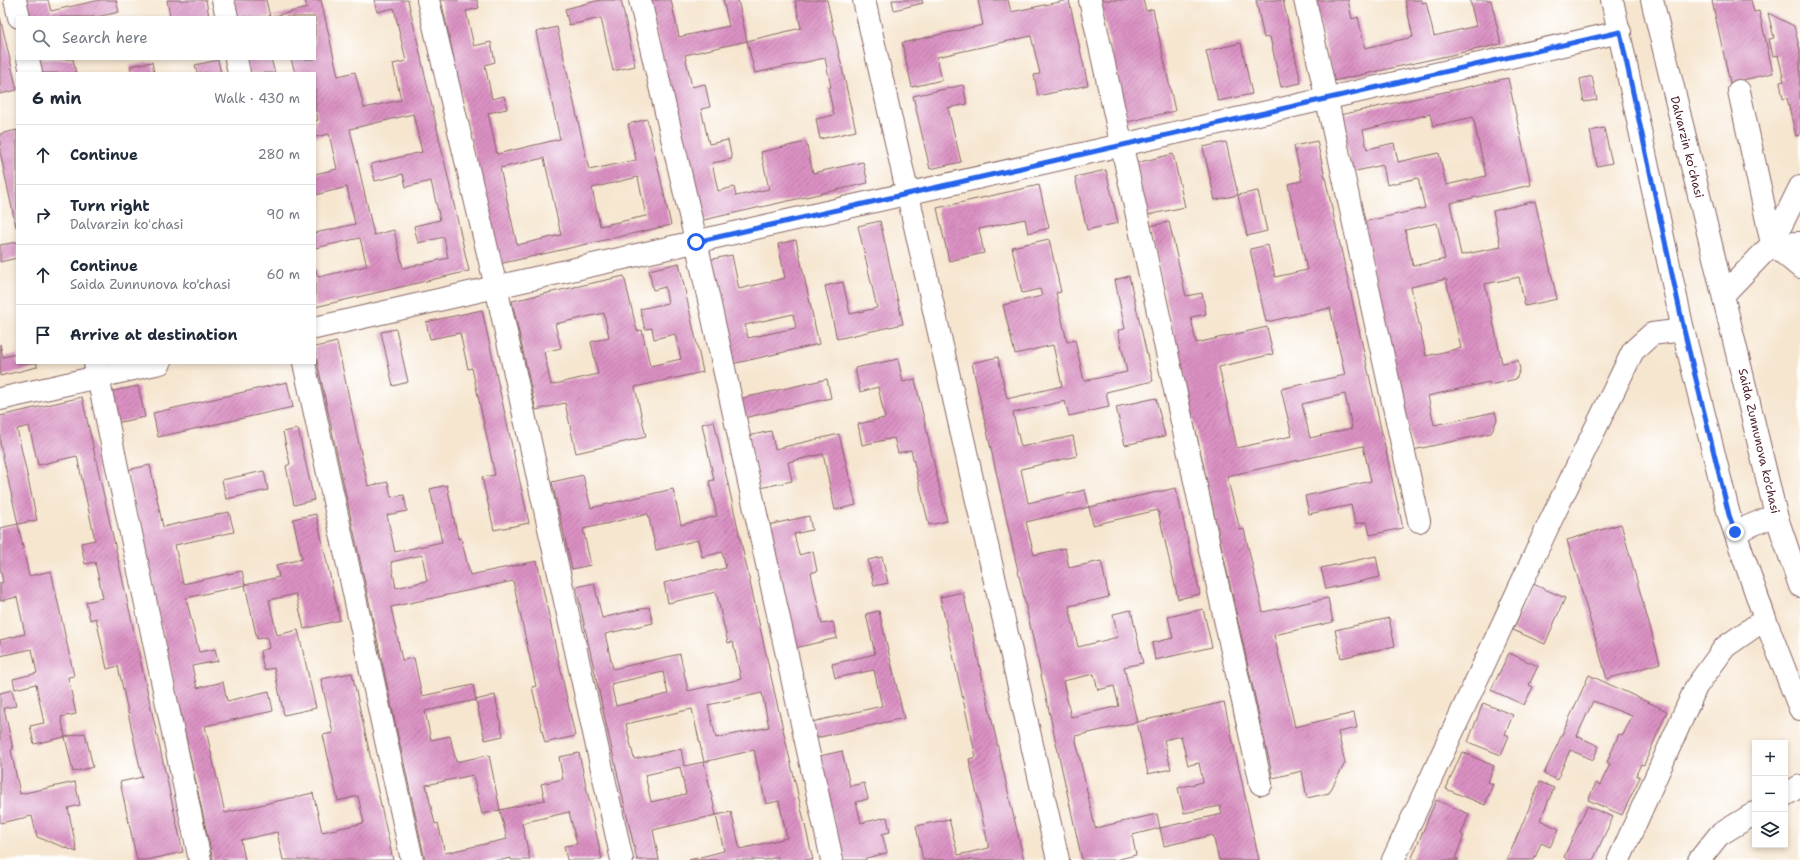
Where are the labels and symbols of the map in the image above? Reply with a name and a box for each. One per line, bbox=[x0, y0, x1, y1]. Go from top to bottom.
street label: Dalvarzin koʻchasi bbox=[1667, 94, 1707, 200]
route start bbox=[687, 233, 705, 251]
street label: Saida Zunnunova ko'chasi bbox=[1735, 367, 1783, 515]
route end bbox=[1726, 523, 1744, 541]

